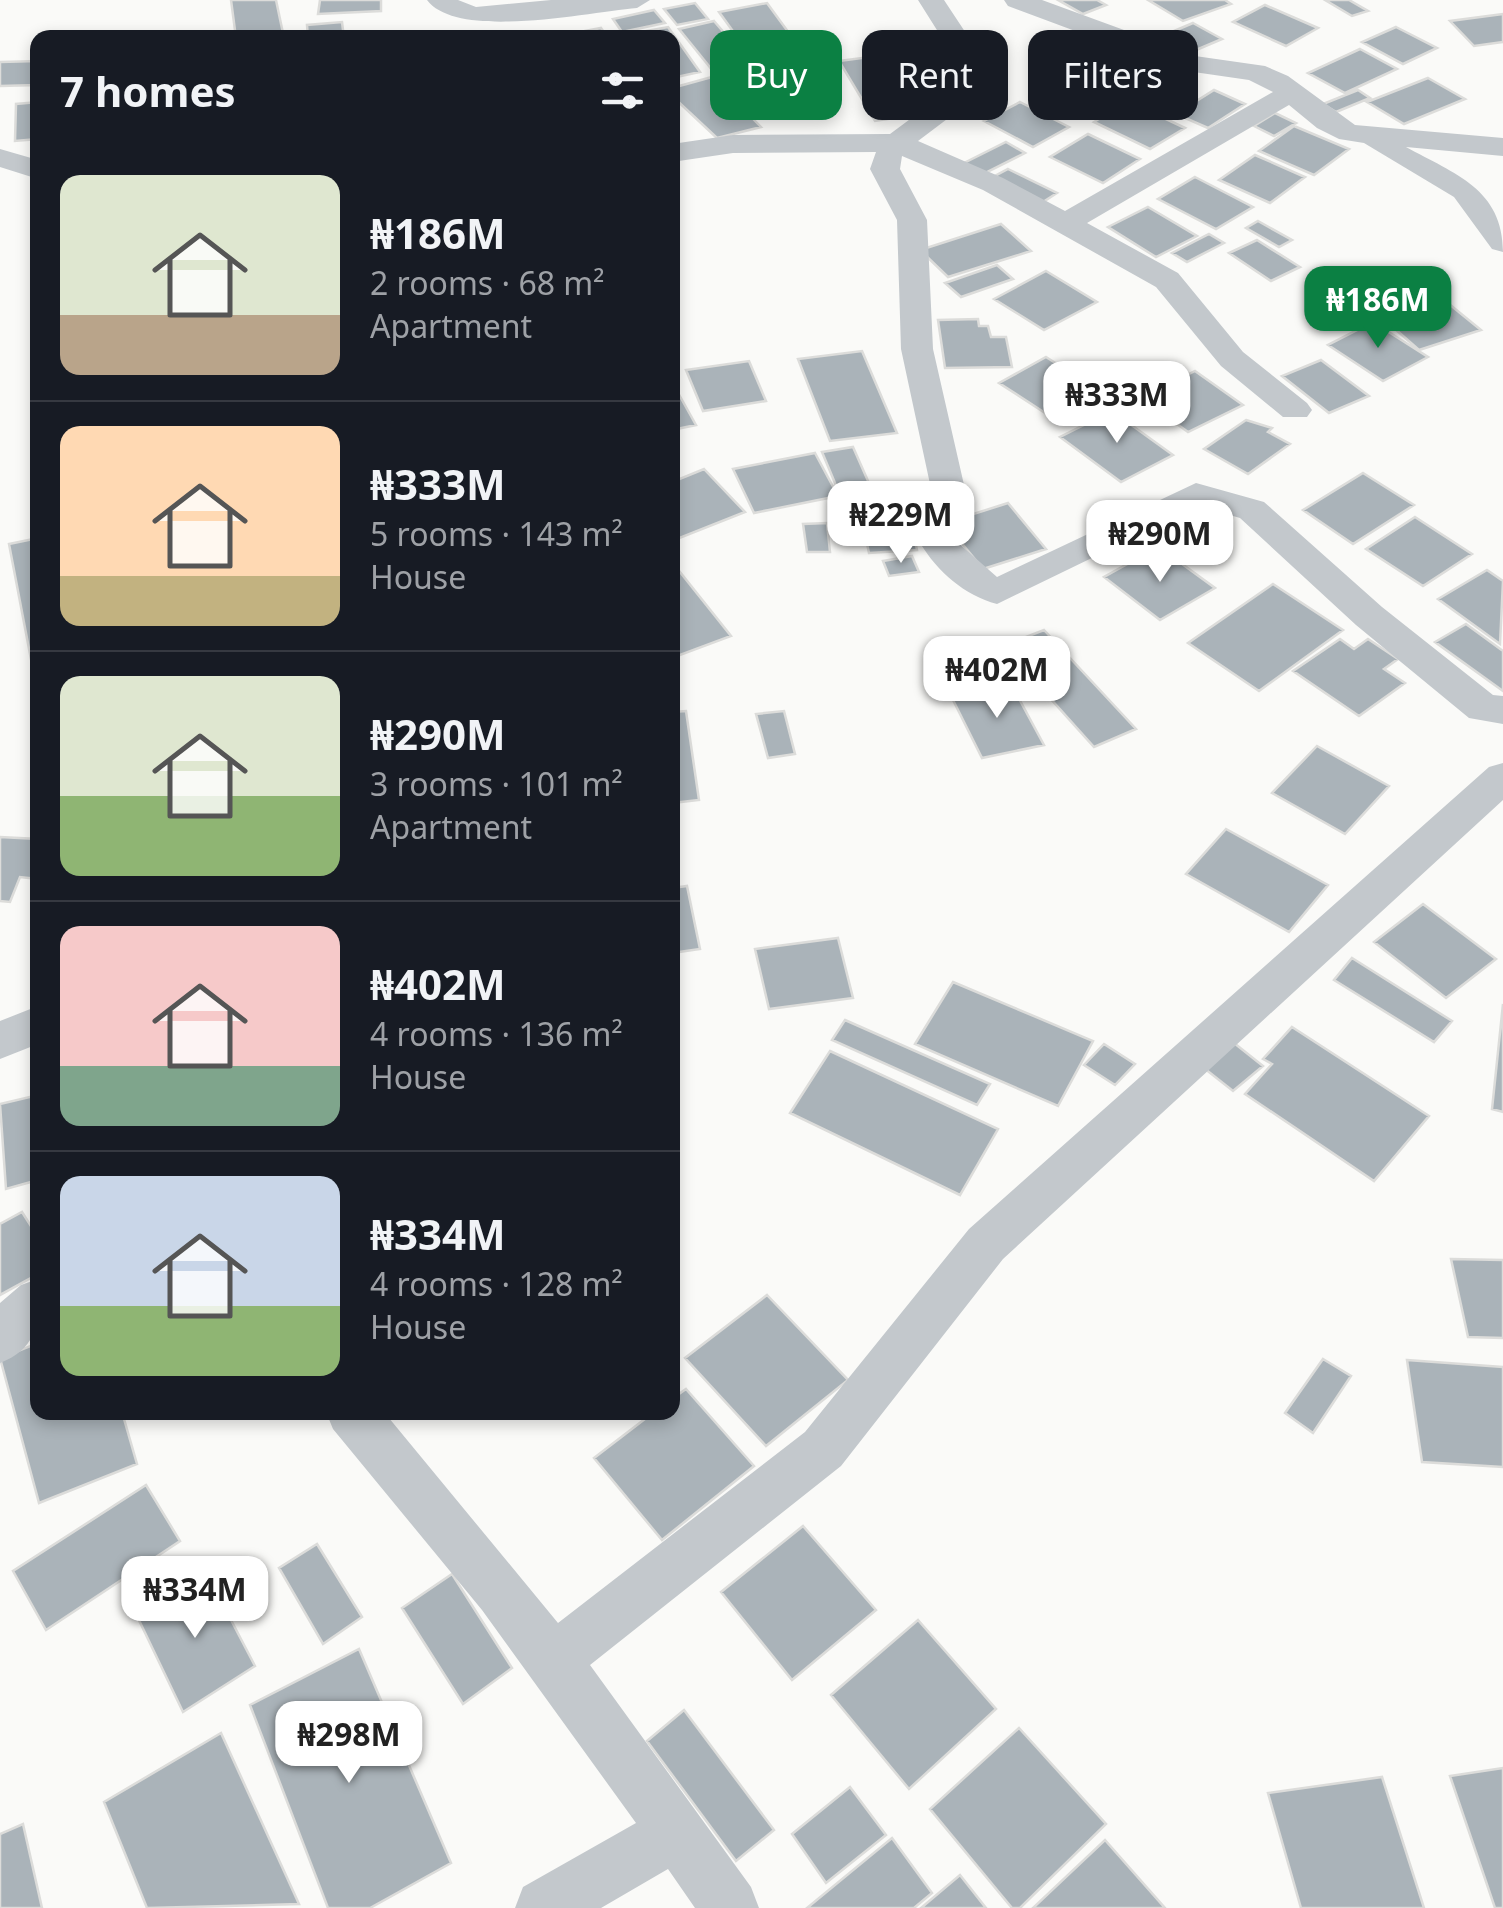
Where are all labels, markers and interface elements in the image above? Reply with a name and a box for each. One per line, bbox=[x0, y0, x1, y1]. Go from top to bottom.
chip: Buy bbox=[710, 30, 842, 120]
chip: Rent bbox=[862, 30, 1008, 120]
chip: Filters bbox=[1028, 30, 1198, 120]
text: 7 homes bbox=[60, 62, 236, 119]
icon: filters bbox=[595, 63, 650, 118]
text: ₦186M bbox=[370, 204, 506, 261]
icon: home bbox=[140, 215, 260, 335]
text: 2 rooms · 68 m² bbox=[370, 261, 604, 304]
pin: ₦186M bbox=[1308, 266, 1448, 351]
text: ₦186M bbox=[1326, 277, 1430, 320]
text: Apartment bbox=[370, 304, 532, 347]
pin: ₦333M bbox=[1047, 361, 1187, 446]
text: ₦333M bbox=[1065, 372, 1169, 415]
text: ₦333M bbox=[370, 455, 506, 512]
icon: home bbox=[140, 466, 260, 586]
pin: ₦229M bbox=[831, 481, 971, 566]
text: ₦229M bbox=[849, 492, 953, 535]
pin: ₦290M bbox=[1090, 500, 1230, 585]
text: ₦290M bbox=[1108, 511, 1212, 554]
text: 5 rooms · 143 m² bbox=[370, 512, 623, 555]
text: House bbox=[370, 555, 466, 598]
pin: ₦402M bbox=[927, 636, 1067, 721]
text: ₦402M bbox=[945, 647, 1049, 690]
text: ₦290M bbox=[370, 705, 506, 762]
icon: home bbox=[140, 716, 260, 836]
text: 3 rooms · 101 m² bbox=[370, 762, 623, 805]
text: Apartment bbox=[370, 805, 532, 848]
text: ₦402M bbox=[370, 955, 506, 1012]
icon: home bbox=[140, 966, 260, 1086]
text: 4 rooms · 136 m² bbox=[370, 1012, 623, 1055]
text: House bbox=[370, 1055, 466, 1098]
text: ₦334M bbox=[370, 1205, 506, 1262]
icon: home bbox=[140, 1216, 260, 1336]
text: 4 rooms · 128 m² bbox=[370, 1262, 623, 1305]
text: House bbox=[370, 1305, 466, 1348]
pin: ₦334M bbox=[125, 1556, 265, 1641]
text: ₦334M bbox=[143, 1567, 247, 1610]
pin: ₦298M bbox=[279, 1701, 419, 1786]
text: ₦298M bbox=[297, 1712, 401, 1755]

